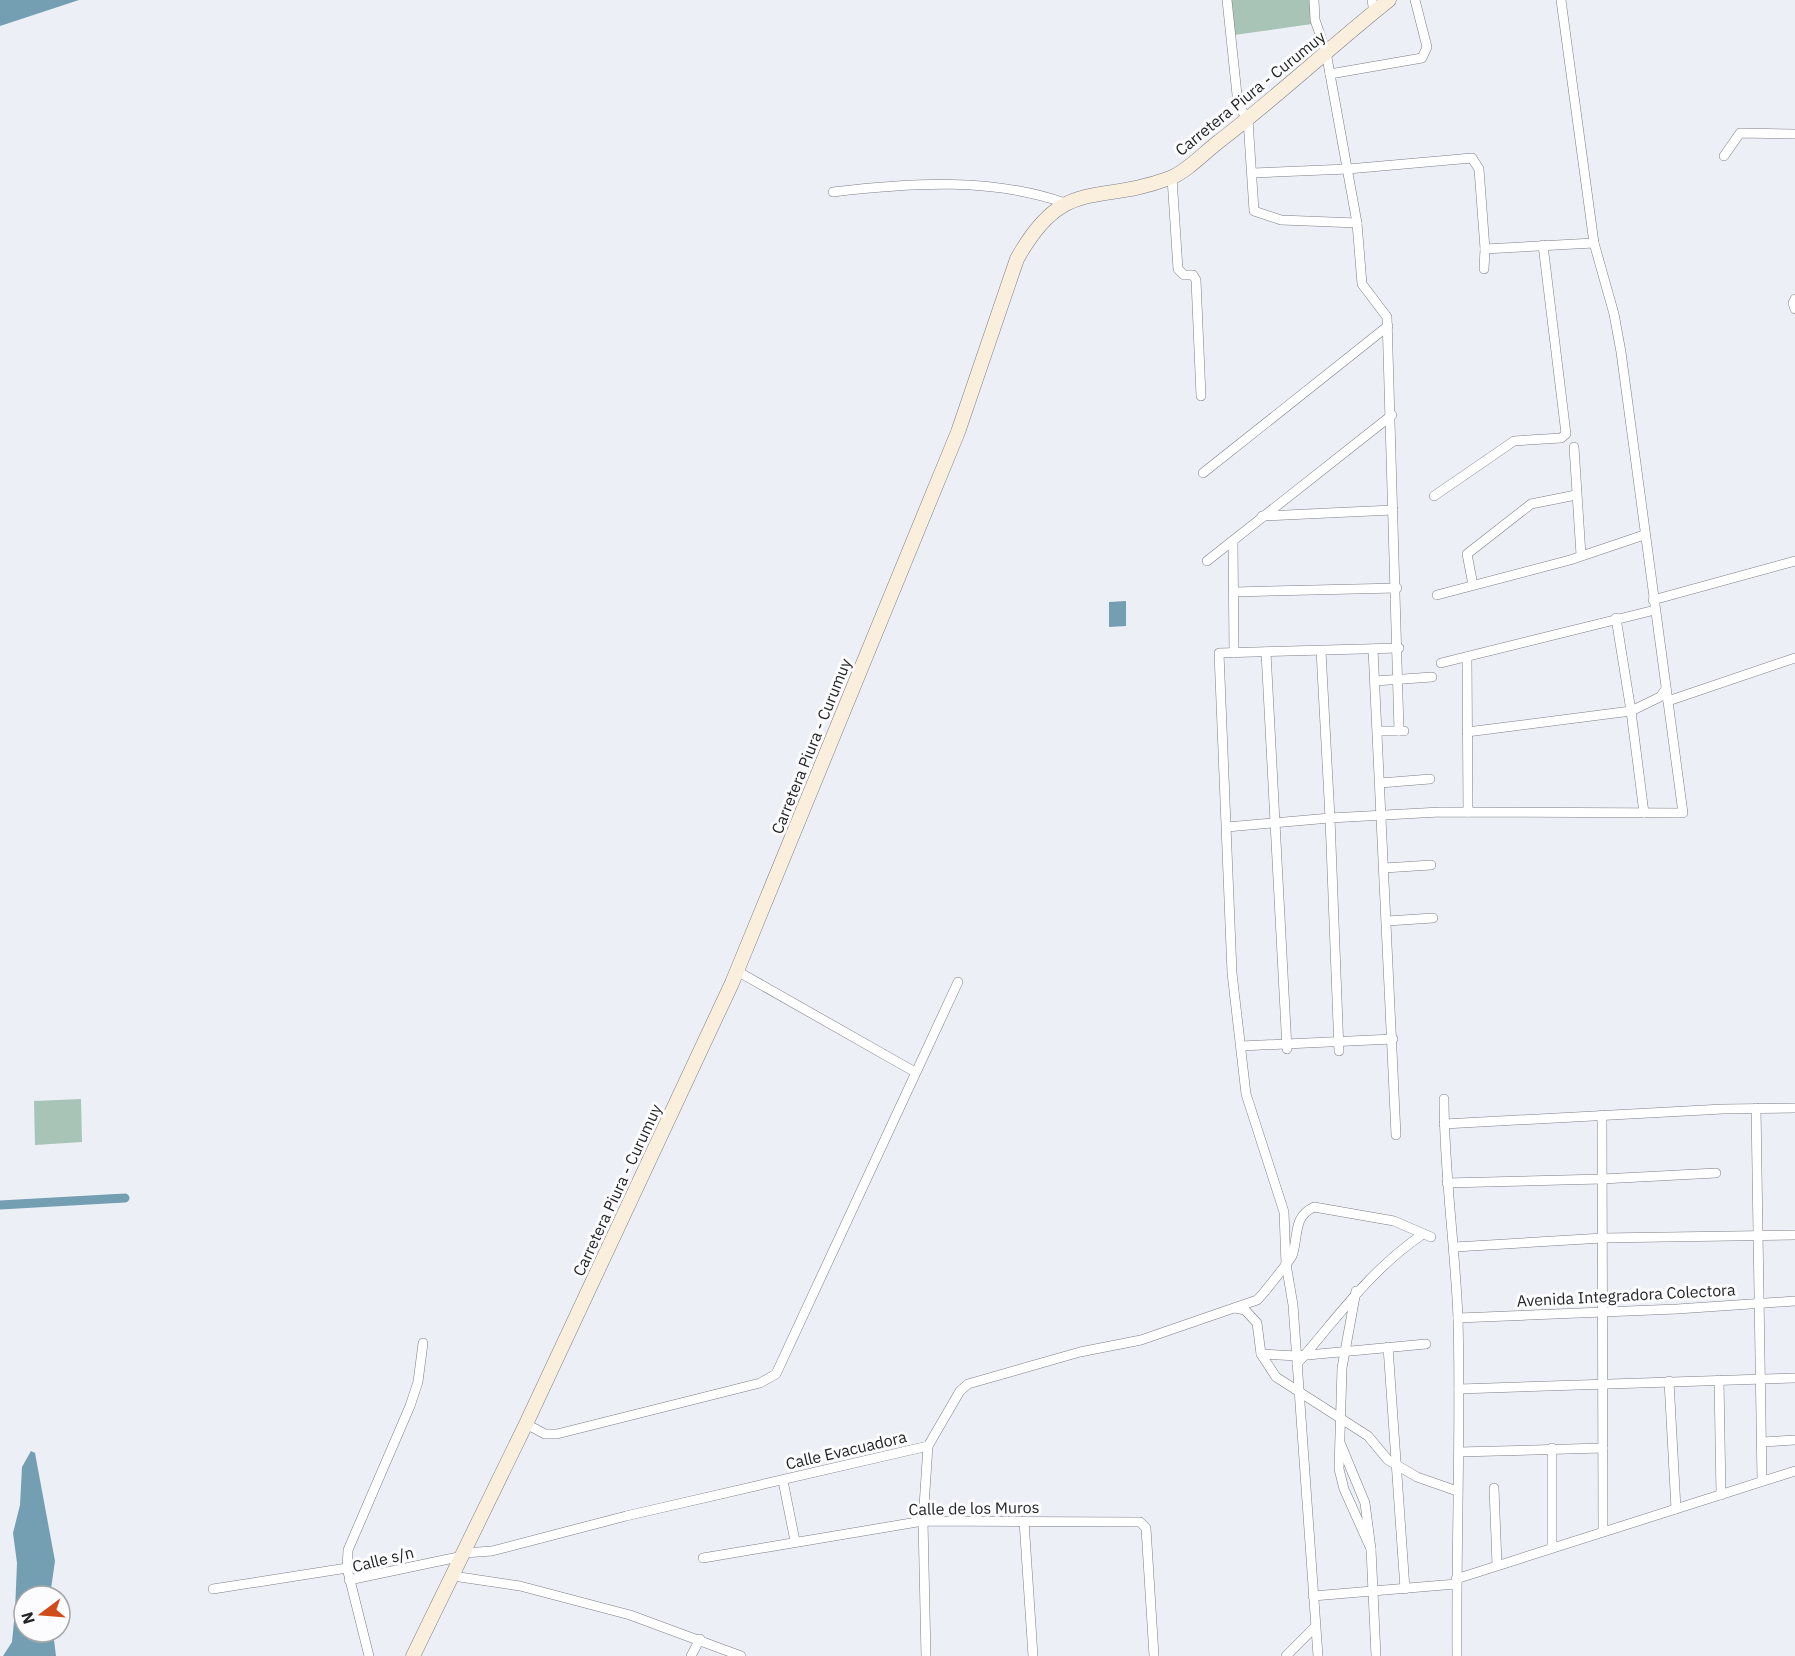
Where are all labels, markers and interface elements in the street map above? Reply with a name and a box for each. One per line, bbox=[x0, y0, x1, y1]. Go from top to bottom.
street label: Carretera Piura - Curumuy bbox=[1171, 26, 1329, 160]
street label: Carretera Piura - Curumuy bbox=[767, 655, 855, 837]
street label: Carretera Piura - Curumuy bbox=[568, 1101, 666, 1279]
street label: Avenida Integradora Colectora bbox=[1516, 1279, 1736, 1311]
street label: Calle Evacuadora bbox=[784, 1426, 909, 1474]
street label: Calle de los Muros bbox=[908, 1497, 1040, 1519]
street label: Calle s/n bbox=[350, 1542, 416, 1576]
north arrow bbox=[12, 1584, 72, 1644]
text: N bbox=[16, 1610, 39, 1626]

